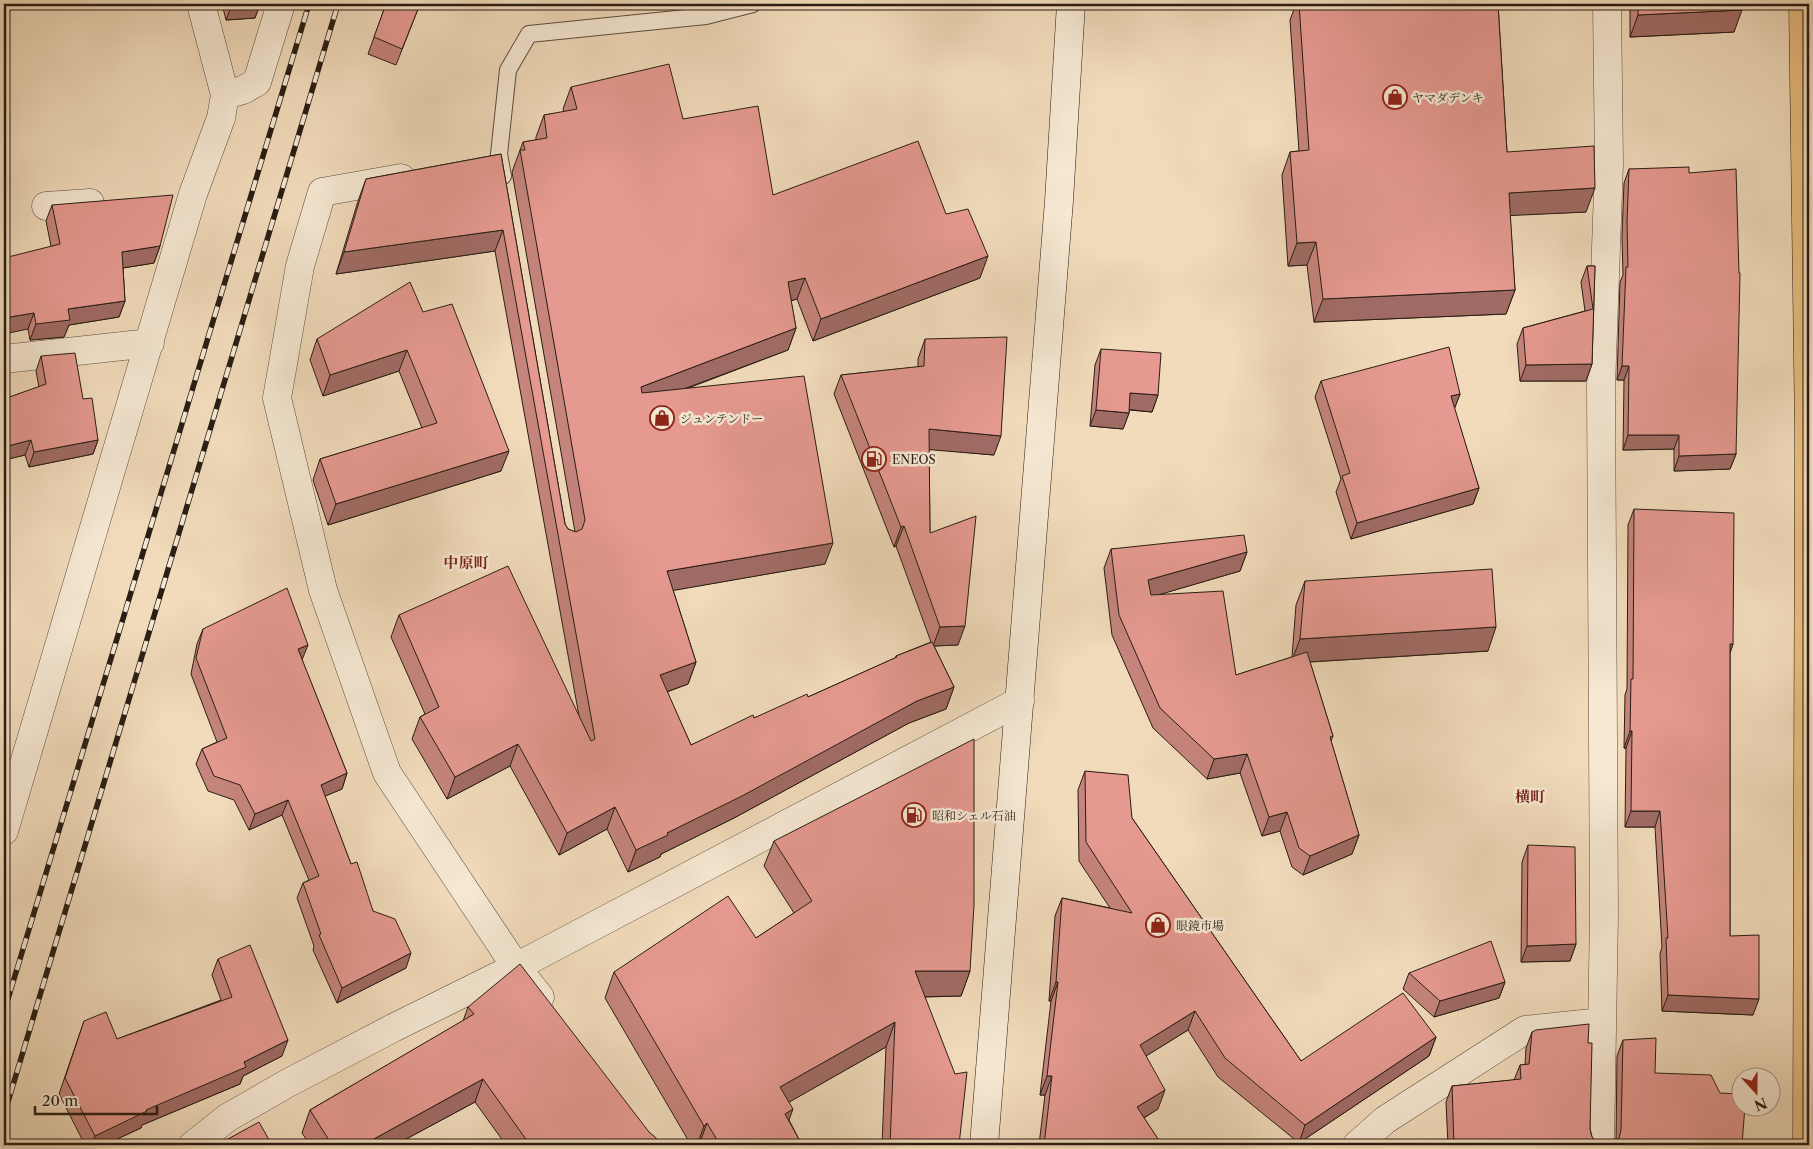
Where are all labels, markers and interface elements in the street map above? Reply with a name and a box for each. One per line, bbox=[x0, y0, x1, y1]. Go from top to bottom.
shop icon: ヤマダデンキ bbox=[1382, 84, 1408, 110]
place label: ヤマダデンキ bbox=[1412, 90, 1484, 105]
shop icon: ジュンテンドー bbox=[649, 405, 675, 431]
place label: ジュンテンドー bbox=[680, 411, 763, 426]
fuel station icon: ENEOS bbox=[861, 446, 887, 472]
place label: ENEOS bbox=[892, 452, 936, 467]
district label: 中原町 bbox=[443, 553, 489, 572]
district label: 横町 bbox=[1515, 787, 1545, 806]
fuel station icon: 昭和シェル石油 bbox=[901, 802, 927, 828]
place label: 昭和シェル石油 bbox=[932, 808, 1016, 823]
shop icon: 眼鏡市場 bbox=[1145, 912, 1171, 938]
place label: 眼鏡市場 bbox=[1176, 918, 1224, 933]
north arrow bbox=[1730, 1066, 1780, 1116]
scale bar bbox=[35, 1084, 158, 1116]
text: 20 m bbox=[42, 1091, 78, 1110]
text: N bbox=[1752, 1094, 1770, 1115]

